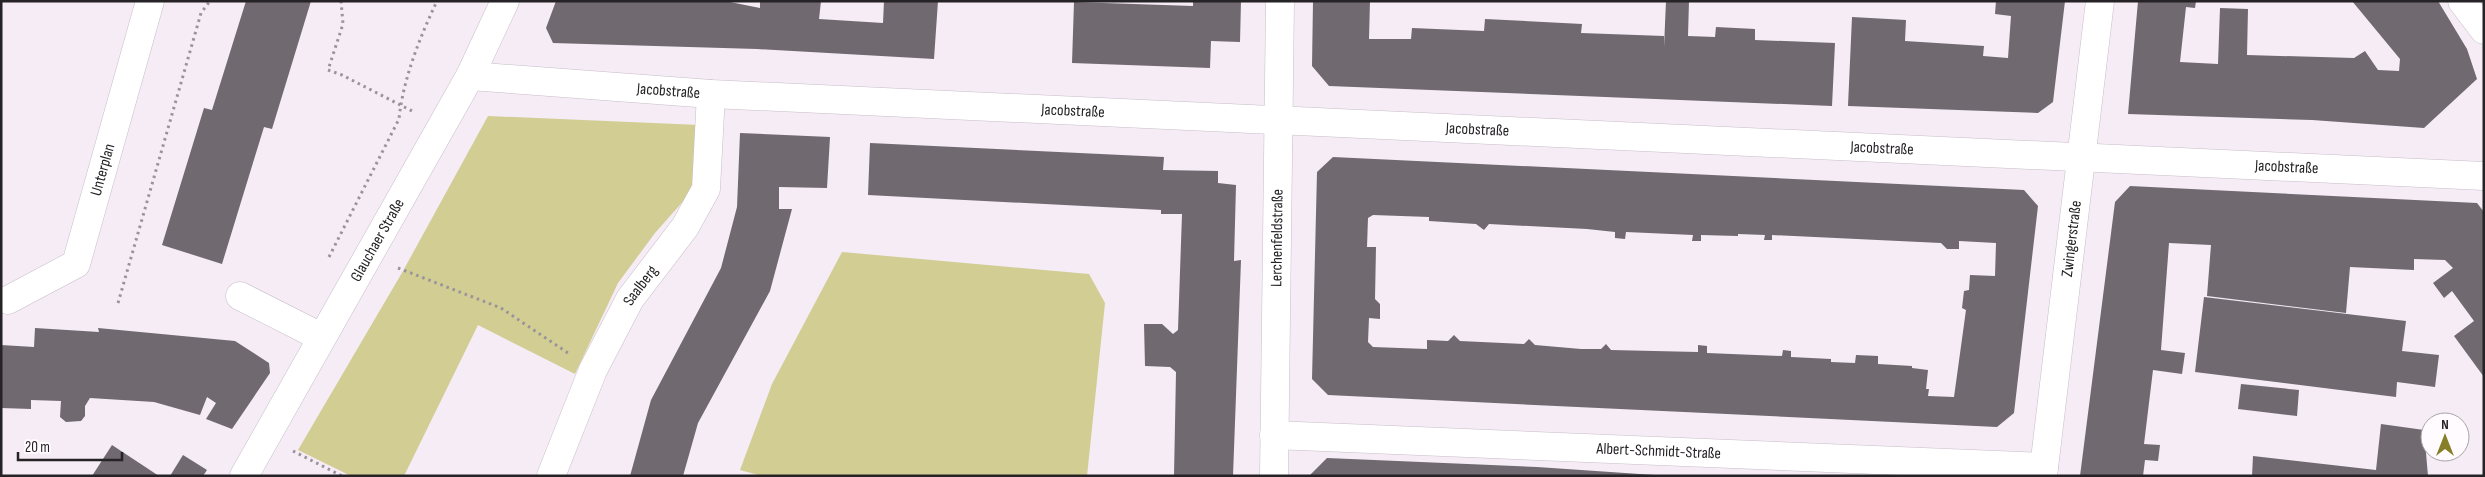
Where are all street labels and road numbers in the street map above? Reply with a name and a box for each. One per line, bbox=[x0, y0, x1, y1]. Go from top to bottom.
street label: Jacobstraße bbox=[635, 79, 701, 103]
street label: Jacobstraße bbox=[1040, 100, 1105, 122]
street label: Jacobstraße bbox=[1444, 118, 1510, 140]
street label: Jacobstraße bbox=[1849, 137, 1914, 159]
street label: Unterplan bbox=[86, 141, 119, 198]
street label: Jacobstraße bbox=[2254, 156, 2319, 178]
street label: Lerchenfeldstraße bbox=[1267, 189, 1287, 287]
street label: Glauchaer Straße bbox=[346, 195, 408, 285]
street label: Zwingerstraße bbox=[2057, 199, 2085, 278]
street label: Saalberg bbox=[619, 262, 662, 309]
street label: Albert-Schmidt-Straße bbox=[1595, 439, 1721, 463]

